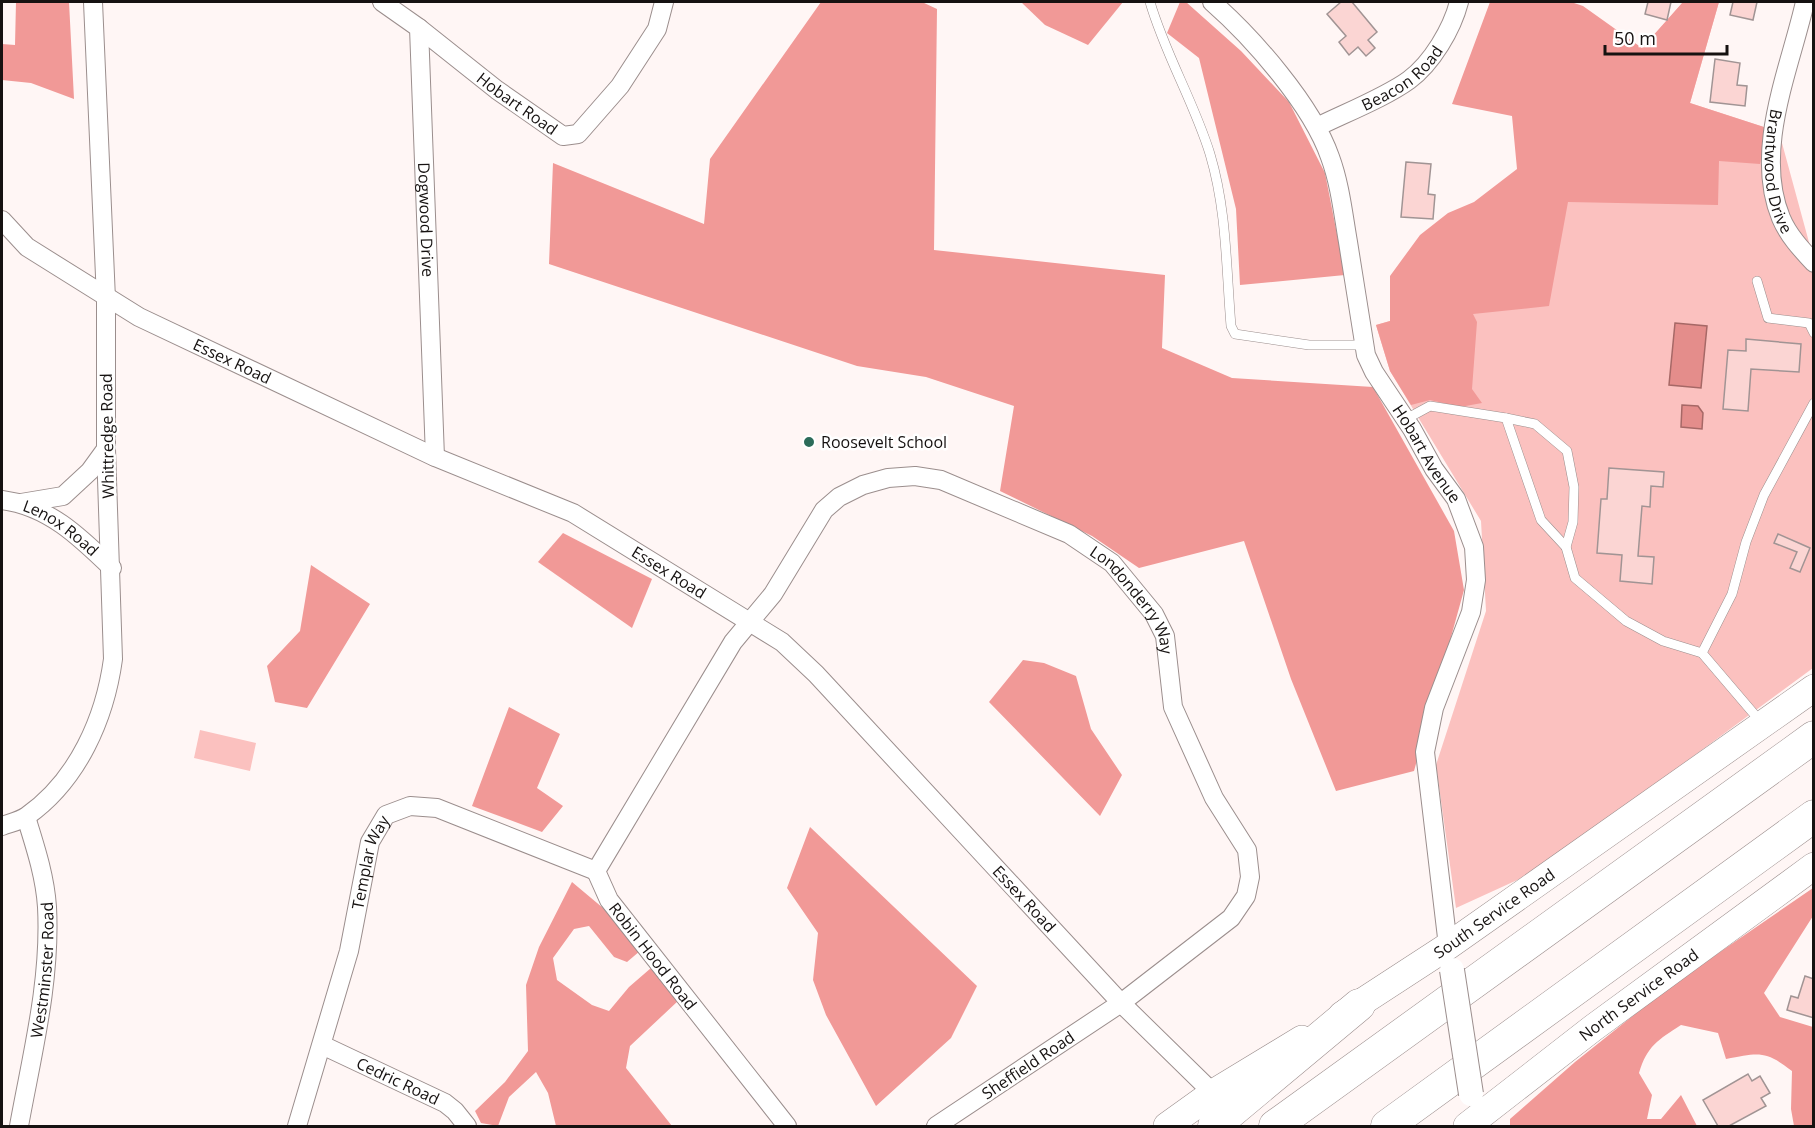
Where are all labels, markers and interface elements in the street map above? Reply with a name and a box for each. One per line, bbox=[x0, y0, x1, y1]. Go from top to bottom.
scale bar bbox=[1605, 18, 1726, 56]
text: 50 m bbox=[1614, 26, 1656, 50]
street label: Beacon Road bbox=[1358, 41, 1448, 116]
street label: Hobart Road bbox=[472, 67, 562, 140]
street label: Brantwood Drive bbox=[1760, 107, 1798, 237]
street label: Dogwood Drive bbox=[413, 162, 439, 277]
street label: Essex Road bbox=[190, 333, 275, 389]
street label: Whittredge Road bbox=[95, 373, 119, 499]
street label: Hobart Avenue bbox=[1388, 400, 1466, 507]
place label: Roosevelt School bbox=[821, 431, 947, 453]
marker: Roosevelt School bbox=[802, 435, 816, 449]
street label: Lenox Road bbox=[20, 494, 103, 561]
street label: Londonderry Way bbox=[1086, 540, 1178, 656]
street label: Essex Road bbox=[628, 541, 710, 604]
street label: Templar Way bbox=[346, 810, 395, 911]
street label: Essex Road bbox=[988, 861, 1061, 937]
street label: South Service Road bbox=[1429, 863, 1559, 963]
street label: Robin Hood Road bbox=[604, 898, 702, 1014]
street label: Westminster Road bbox=[25, 901, 59, 1040]
street label: North Service Road bbox=[1574, 943, 1703, 1046]
street label: Sheffield Road bbox=[977, 1026, 1079, 1104]
street label: Cedric Road bbox=[353, 1052, 443, 1110]

